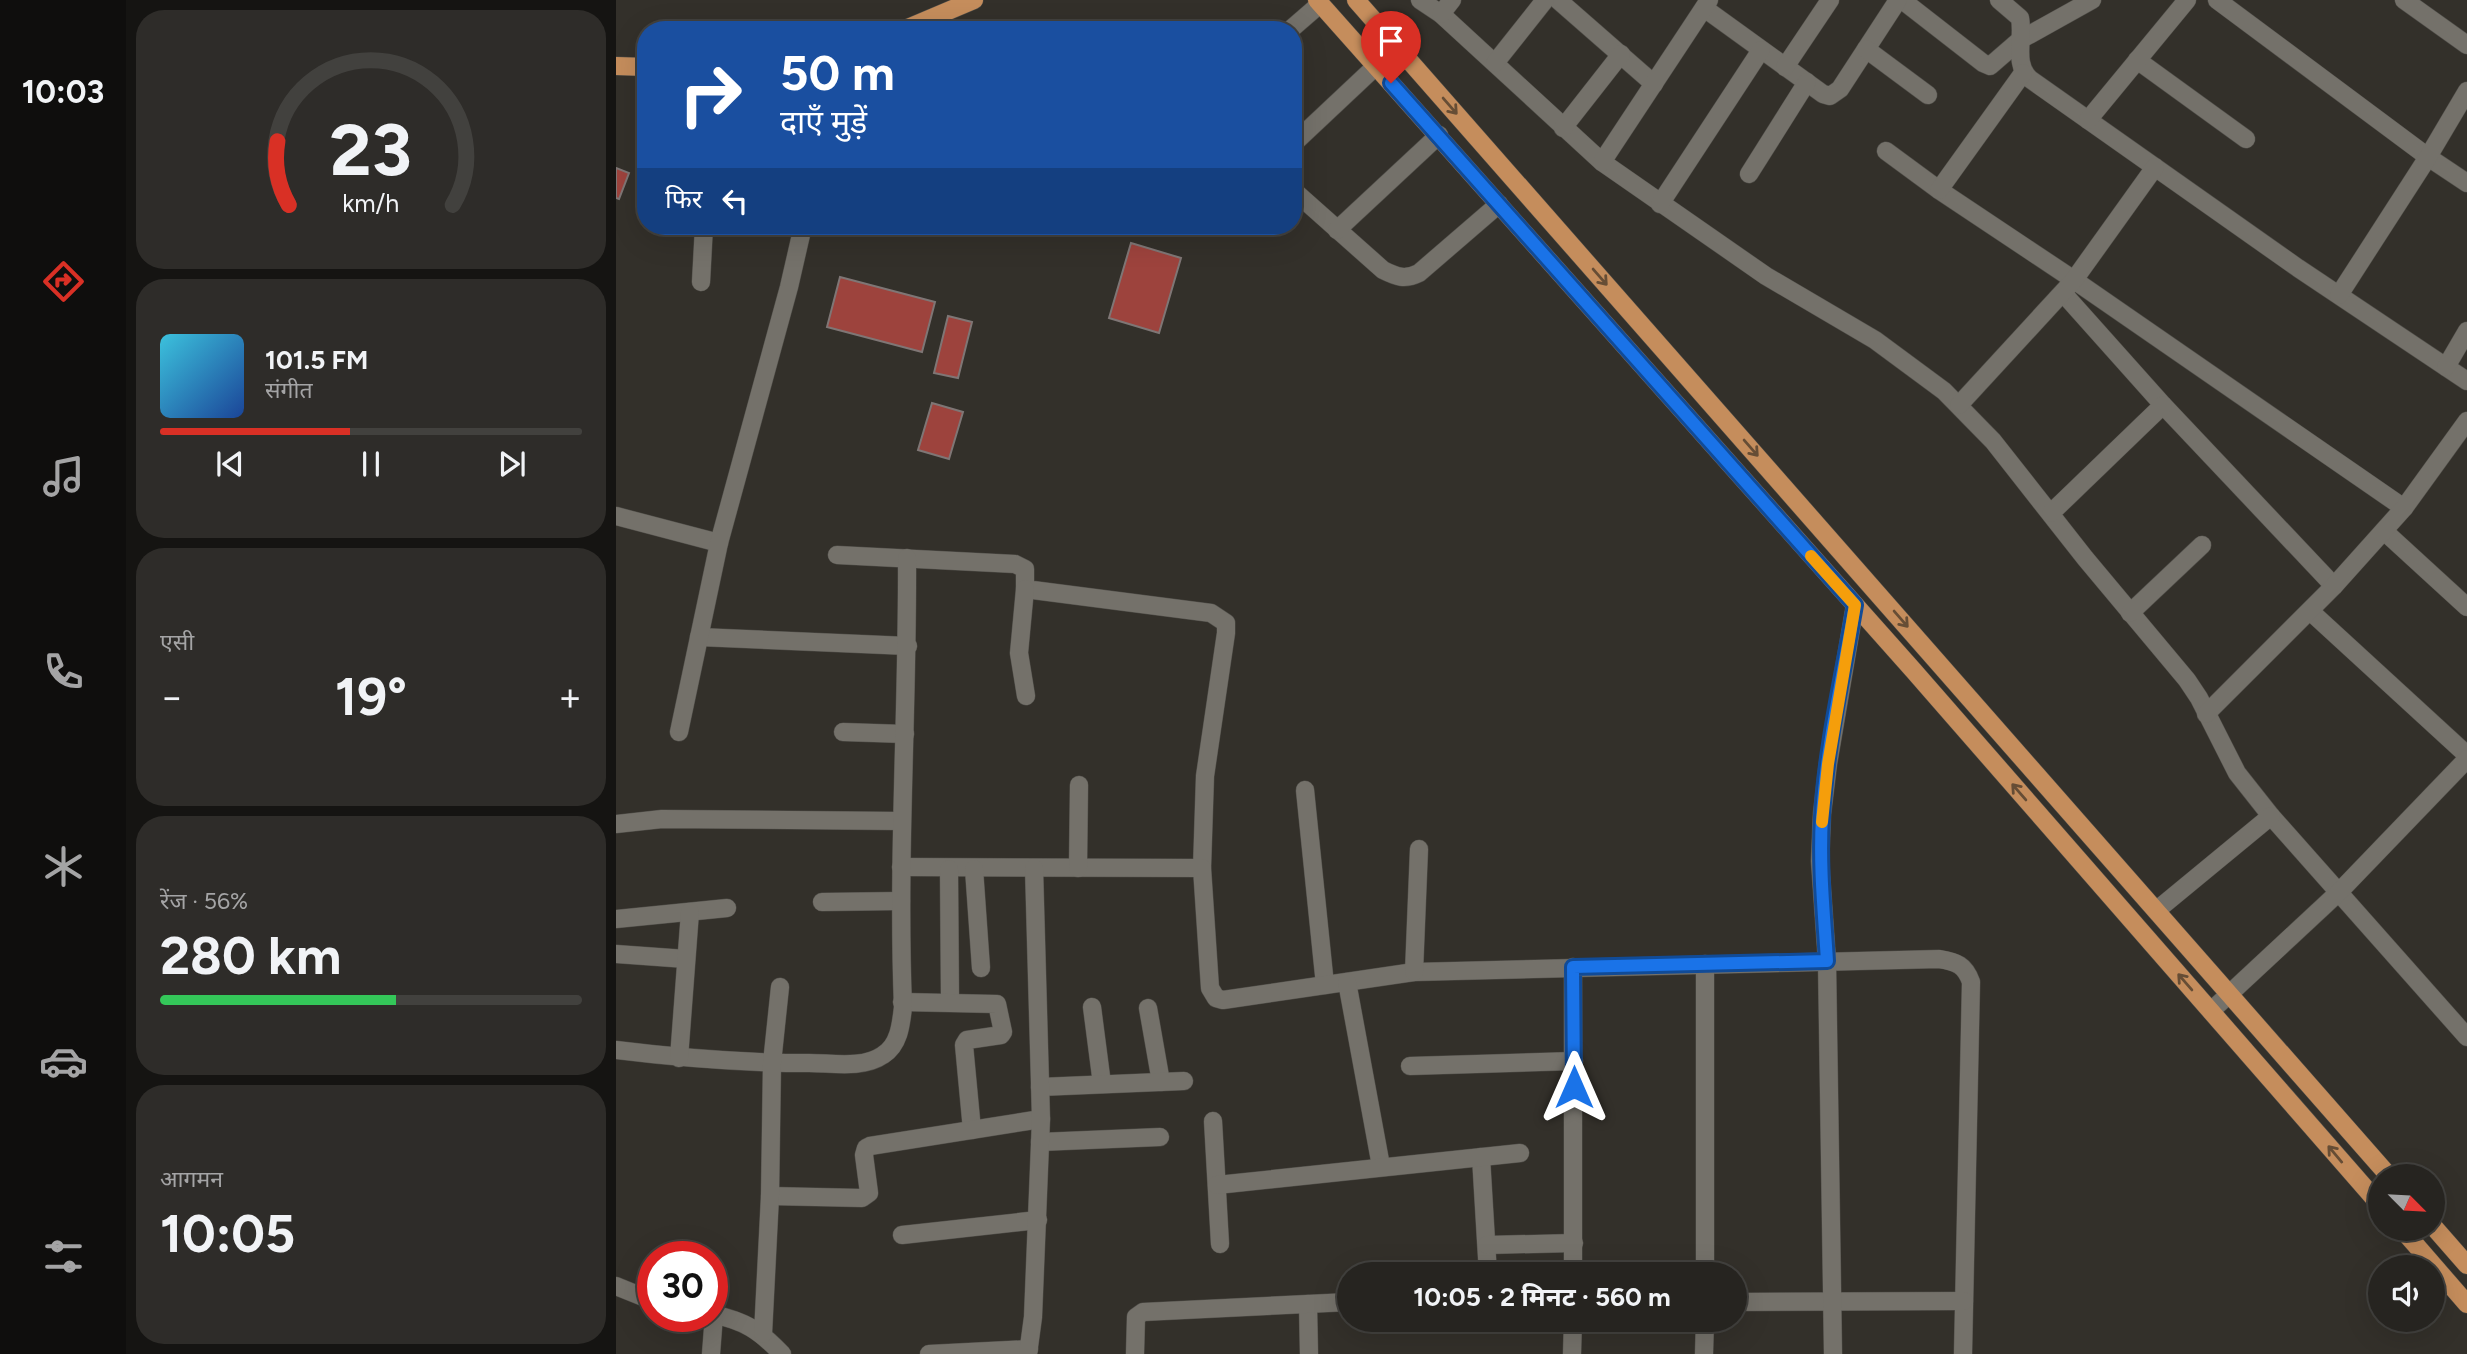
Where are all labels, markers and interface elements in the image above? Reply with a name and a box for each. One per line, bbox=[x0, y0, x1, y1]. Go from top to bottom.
pin bbox=[1361, 11, 1421, 83]
icon: arrive bbox=[1372, 22, 1410, 60]
text: 50 m bbox=[780, 43, 895, 102]
icon: right bbox=[665, 49, 756, 140]
text: 10:03 bbox=[22, 73, 104, 111]
one-way arrow bbox=[1442, 97, 1458, 115]
text: दाएँ मुड़ें bbox=[780, 103, 867, 141]
text: 23 bbox=[330, 107, 412, 194]
icon: left bbox=[716, 182, 754, 220]
text: फिर bbox=[665, 183, 702, 215]
text: km/h bbox=[342, 188, 400, 218]
icon: directions bbox=[39, 257, 88, 306]
one-way arrow bbox=[1592, 268, 1609, 285]
text: 101.5 FM bbox=[265, 344, 368, 376]
text: संगीत bbox=[265, 376, 313, 404]
one-way arrow bbox=[1743, 439, 1759, 457]
icon: previous bbox=[211, 445, 249, 483]
icon: pause bbox=[352, 445, 390, 483]
icon: next bbox=[493, 445, 531, 483]
icon: music bbox=[39, 452, 88, 501]
one-way arrow bbox=[1893, 609, 1909, 627]
text: एसी bbox=[160, 628, 194, 656]
icon: phone bbox=[39, 647, 88, 696]
text: 19° bbox=[335, 666, 407, 728]
text: − bbox=[160, 674, 184, 720]
text: + bbox=[558, 674, 582, 720]
one-way arrow bbox=[2011, 784, 2028, 801]
icon: climate bbox=[39, 842, 88, 891]
text: रेंज · 56% bbox=[160, 887, 248, 915]
text: 280 km bbox=[160, 925, 341, 987]
one-way arrow bbox=[2177, 974, 2194, 991]
icon: car bbox=[39, 1037, 88, 1086]
position arrow bbox=[1537, 1050, 1611, 1124]
one-way arrow bbox=[2327, 1145, 2342, 1163]
north arrow bbox=[2368, 1164, 2445, 1241]
map controls bbox=[2368, 1164, 2445, 1332]
text: आगमन bbox=[160, 1165, 223, 1193]
text: 10:05 bbox=[160, 1203, 295, 1265]
icon: filters bbox=[39, 1232, 88, 1281]
speed limit sign: 30 bbox=[637, 1241, 728, 1332]
button: sound bbox=[2368, 1255, 2445, 1332]
text: 10:05 · 2 मिनट · 560 m bbox=[1413, 1281, 1671, 1313]

